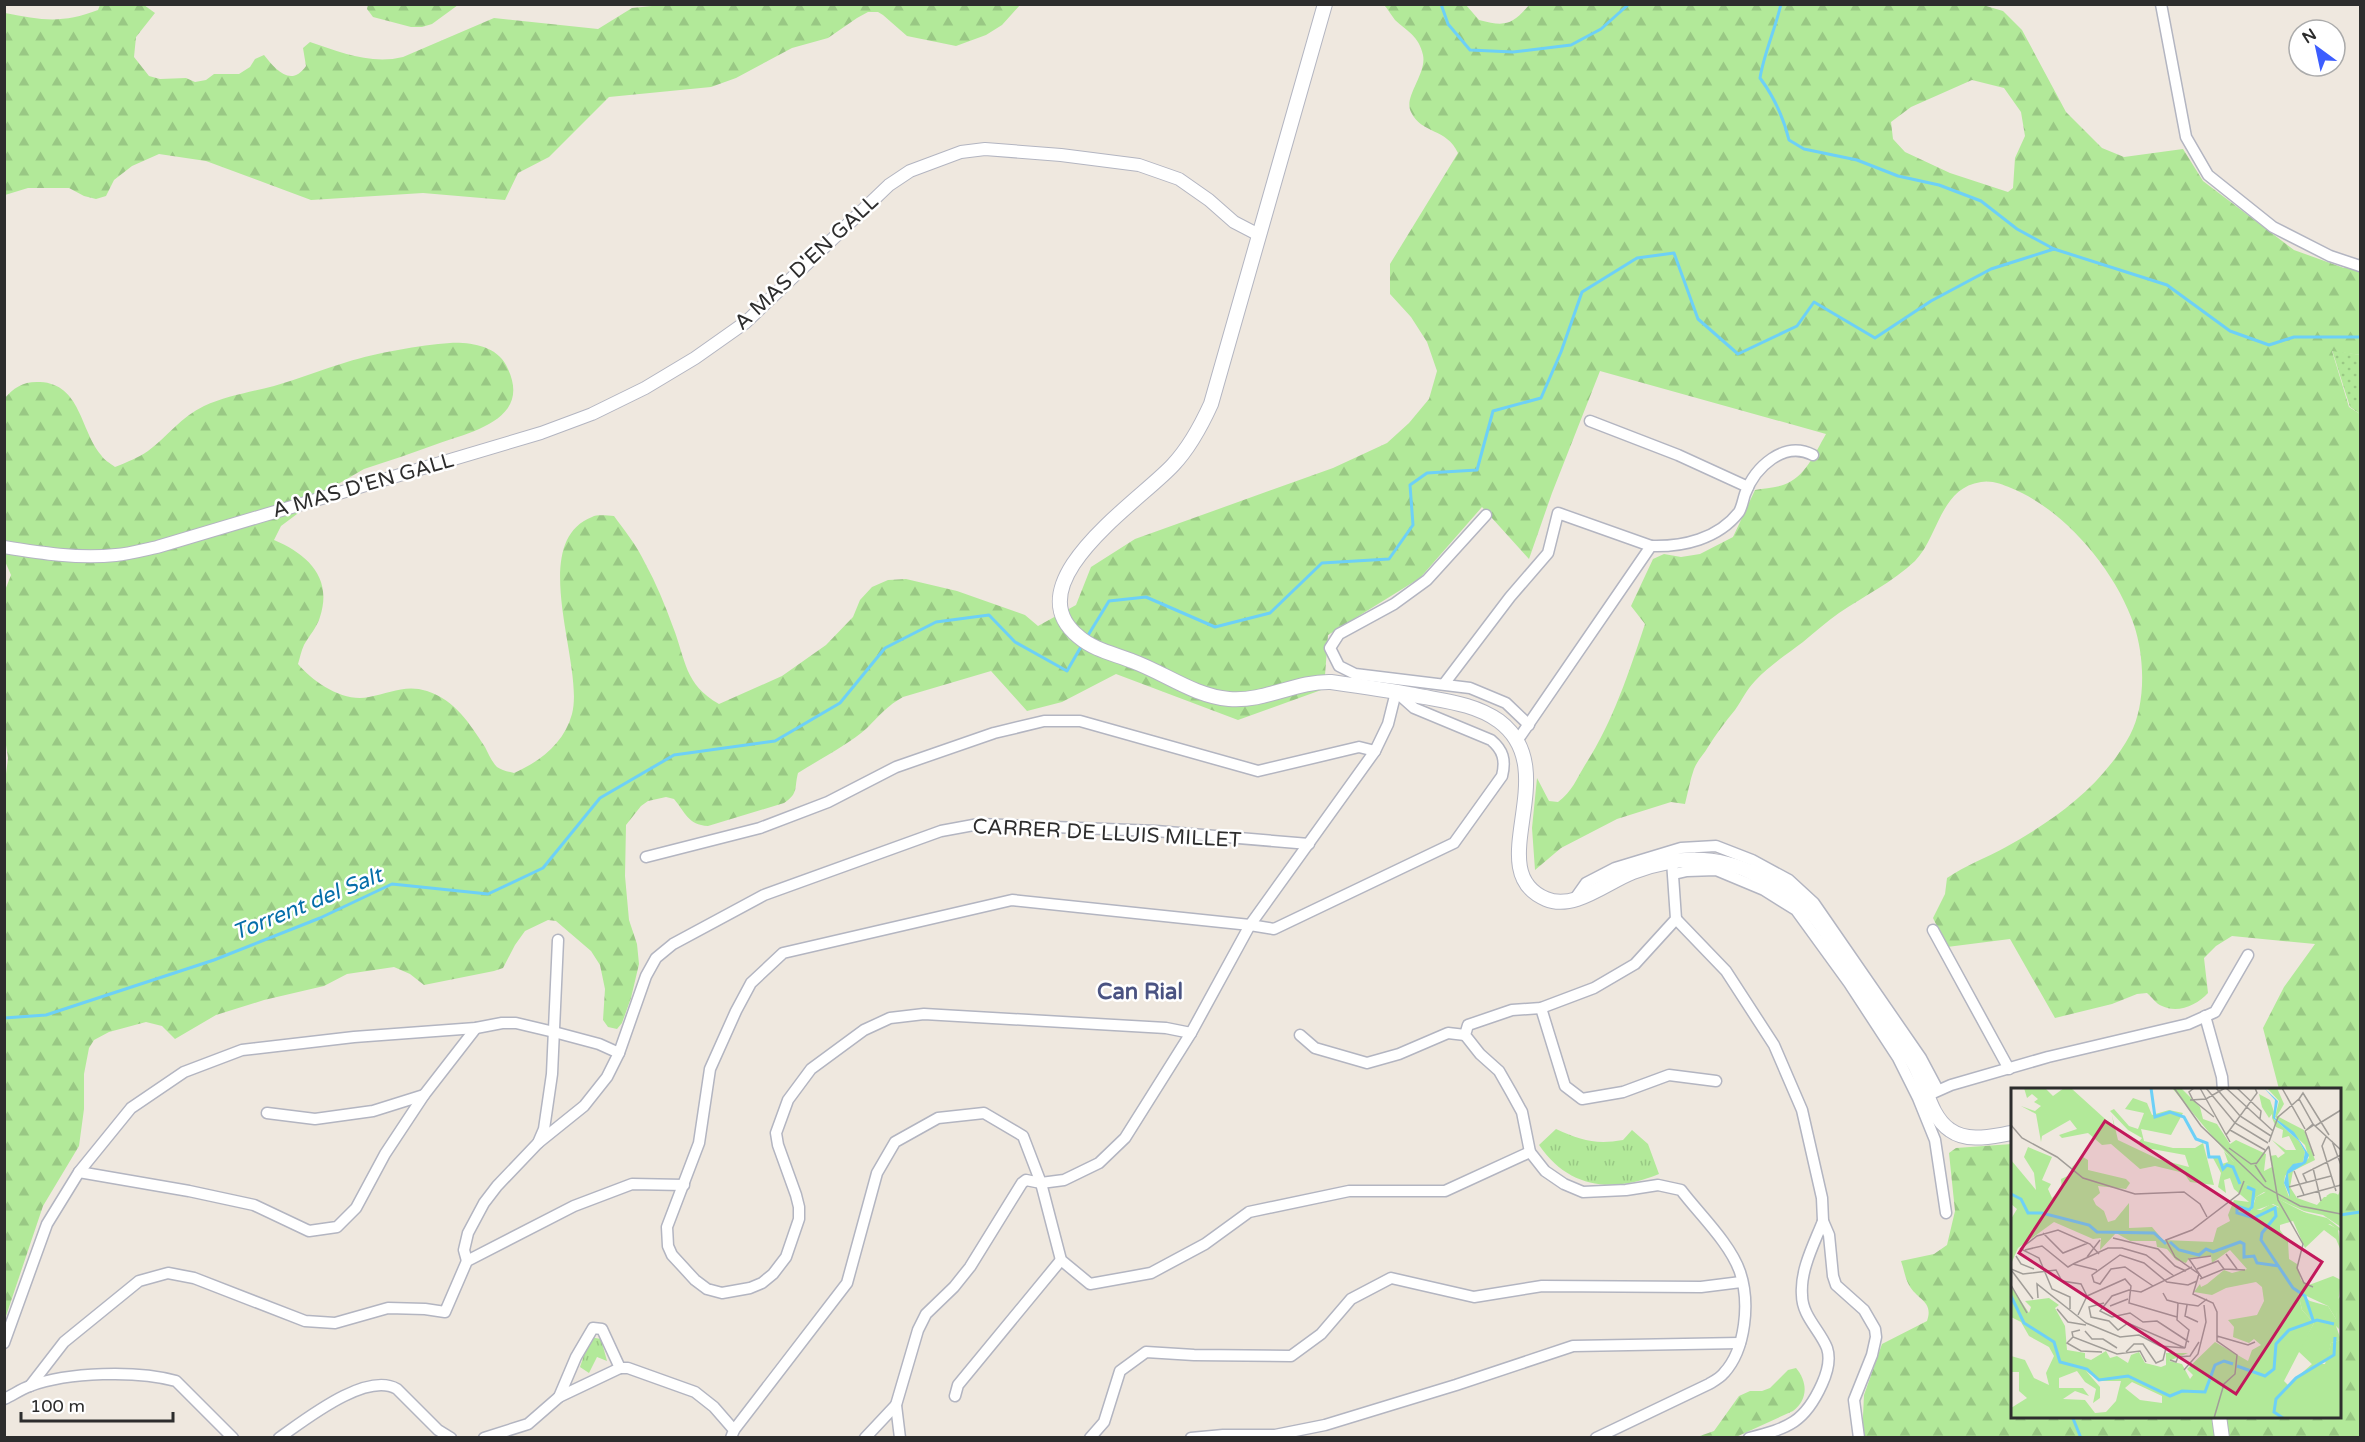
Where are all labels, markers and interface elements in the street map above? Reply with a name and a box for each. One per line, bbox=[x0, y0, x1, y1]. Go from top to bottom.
north arrow bbox=[2287, 18, 2347, 78]
text: N bbox=[2299, 24, 2320, 48]
street label: A MAS D'EN GALL bbox=[729, 189, 883, 335]
street label: A MAS D'EN GALL bbox=[270, 448, 457, 523]
street label: CARRER DE LLUIS MILLET bbox=[972, 814, 1242, 853]
water label: Torrent del Salt bbox=[229, 861, 388, 946]
district label: Can Rial bbox=[1097, 979, 1183, 1005]
inset map bbox=[2011, 1088, 2341, 1418]
scale bar bbox=[21, 1385, 172, 1423]
text: 100 m bbox=[30, 1395, 85, 1417]

